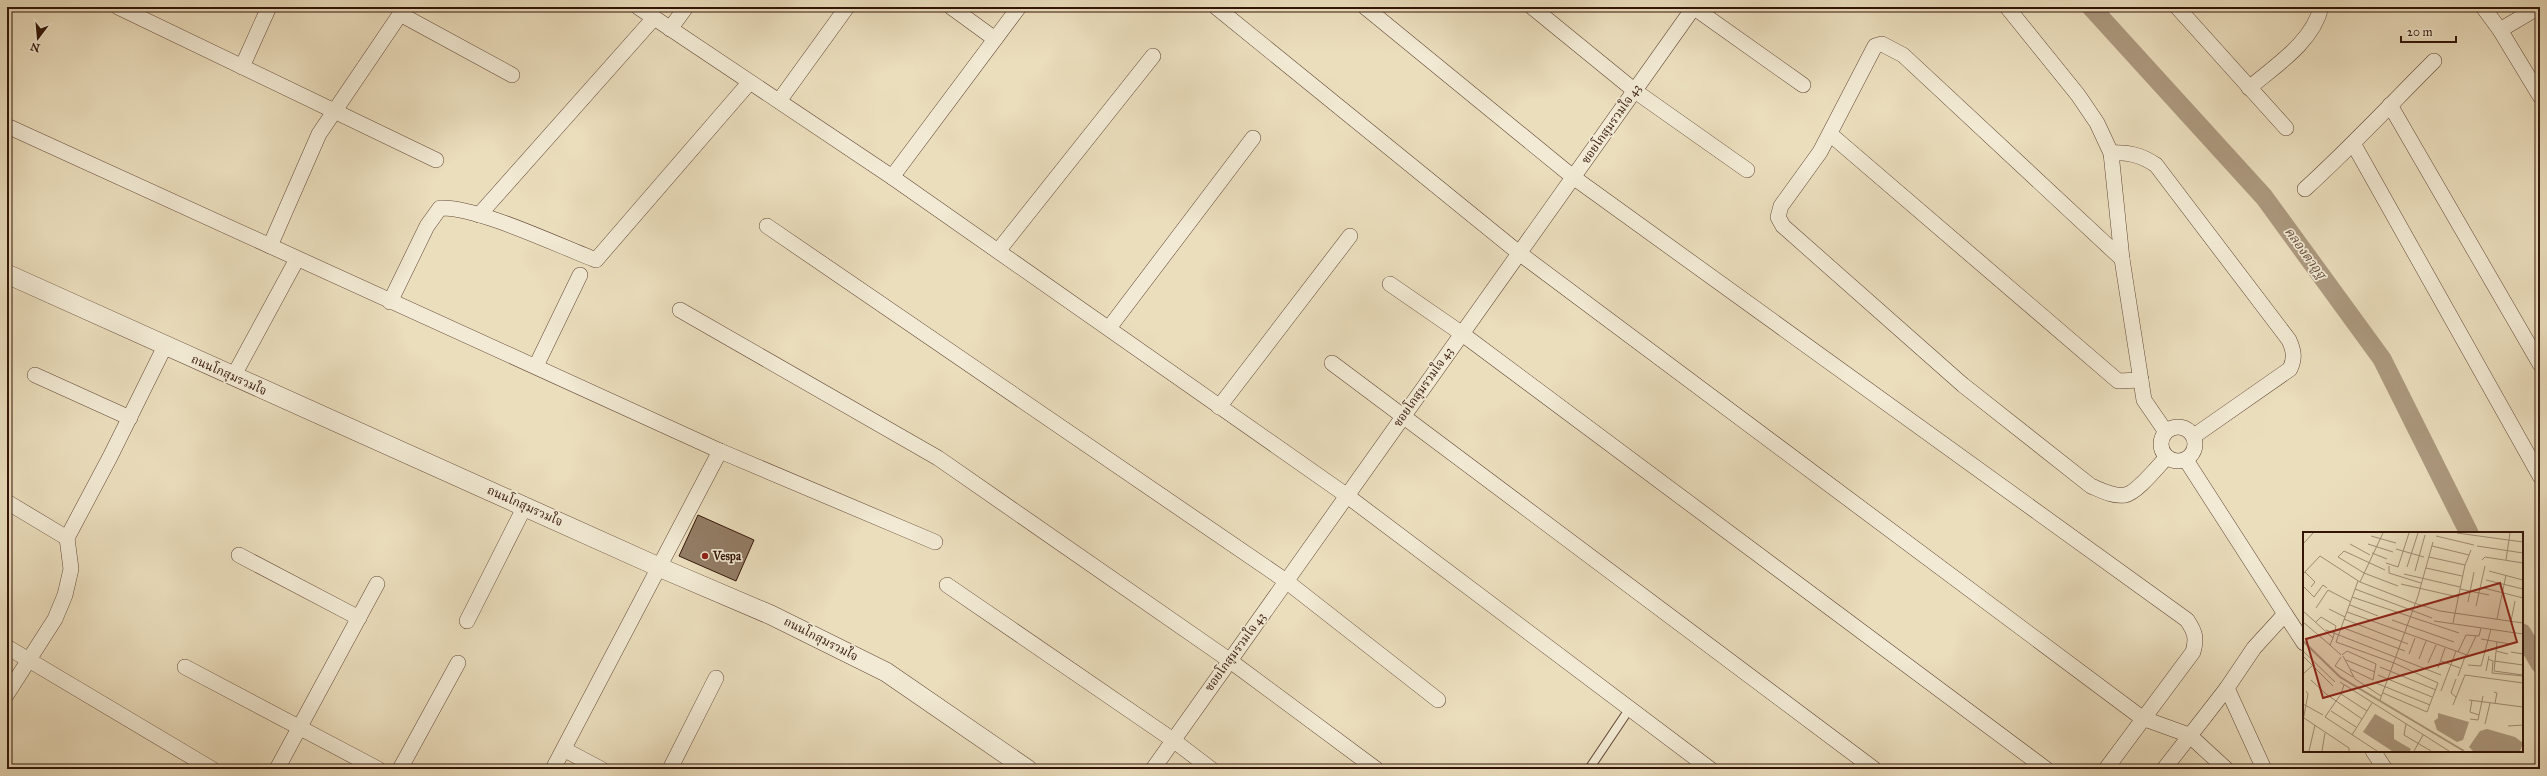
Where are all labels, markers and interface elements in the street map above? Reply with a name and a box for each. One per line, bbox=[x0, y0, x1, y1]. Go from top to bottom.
north arrow bbox=[18, 18, 58, 58]
scale bar bbox=[2401, 18, 2456, 44]
text: 20 m bbox=[2407, 25, 2433, 39]
text: N bbox=[28, 39, 42, 55]
street label: ซอยโกสุมรวมใจ 43 bbox=[1577, 80, 1645, 167]
water label: คลองตาอูฐ bbox=[2281, 224, 2331, 284]
street label: ซอยโกสุมรวมใจ 43 bbox=[1389, 343, 1457, 430]
street label: ถนนโกสุมรวมใจ bbox=[189, 350, 270, 399]
street label: ถนนโกสุมรวมใจ bbox=[485, 481, 566, 530]
inset map bbox=[2303, 532, 2523, 752]
place label: Vespa bbox=[712, 549, 742, 564]
marker: Vespa bbox=[700, 551, 710, 561]
street label: ซอยโกสุมรวมใจ 43 bbox=[1200, 609, 1269, 695]
street label: ถนนโกสุมรวมใจ bbox=[781, 613, 861, 665]

